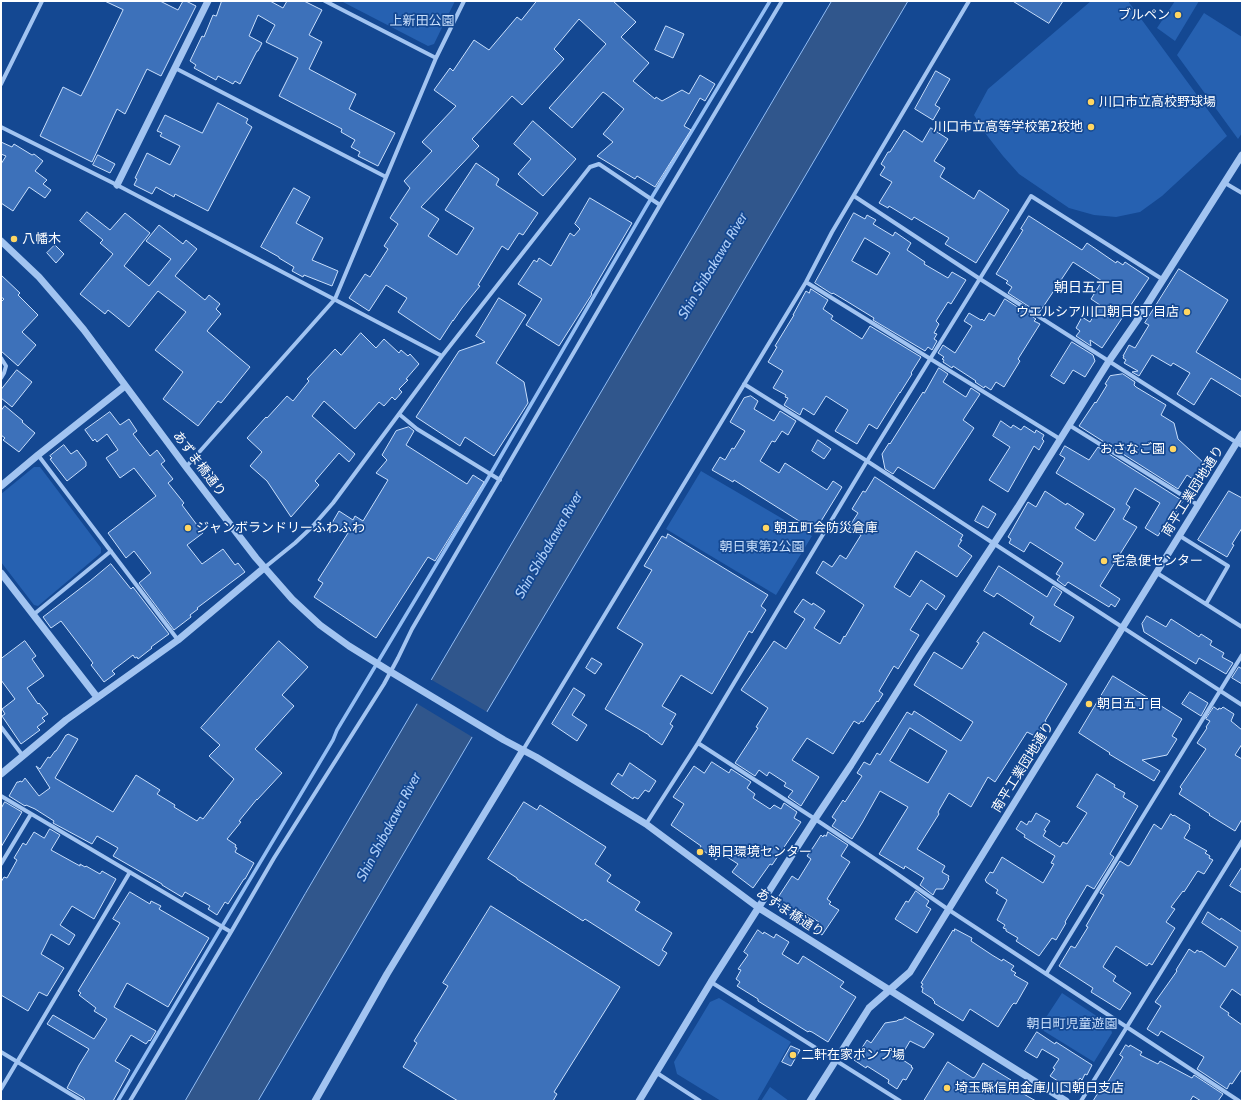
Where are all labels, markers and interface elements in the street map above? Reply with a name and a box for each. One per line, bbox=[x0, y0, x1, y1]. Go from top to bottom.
place label: ブルペン bbox=[1118, 7, 1170, 23]
marker: ブルペン bbox=[1173, 10, 1183, 20]
park label: 上新田公園 bbox=[390, 13, 454, 29]
place label: 川口市立高校野球場 bbox=[1099, 94, 1216, 110]
marker: 川口市立高校野球場 bbox=[1086, 97, 1096, 107]
place label: 川口市立高等学校第2校地 bbox=[933, 119, 1083, 135]
marker: 川口市立高等学校第2校地 bbox=[1086, 122, 1096, 132]
water label: Shin Shibakawa River bbox=[675, 210, 751, 322]
place label: 八幡木 bbox=[22, 231, 61, 247]
marker: 八幡木 bbox=[9, 234, 19, 244]
district label: 朝日五丁目 bbox=[1054, 280, 1124, 296]
place label: ウエルシア川口朝日5丁目店 bbox=[1016, 304, 1179, 320]
marker: ウエルシア川口朝日5丁目店 bbox=[1182, 307, 1192, 317]
street label: あずま橋通り bbox=[169, 428, 229, 500]
place label: おさなご園 bbox=[1100, 441, 1165, 457]
street label: 南平工業団地通り bbox=[1159, 443, 1227, 539]
marker: おさなご園 bbox=[1168, 444, 1178, 454]
water label: Shin Shibakawa River bbox=[512, 489, 586, 601]
place label: ジャンボランドリーふわふわ bbox=[196, 520, 365, 536]
place label: 朝五町会防災倉庫 bbox=[774, 520, 878, 536]
marker: ジャンボランドリーふわふわ bbox=[183, 523, 193, 533]
marker: 朝五町会防災倉庫 bbox=[761, 523, 771, 533]
park label: 朝日東第2公園 bbox=[720, 539, 804, 555]
place label: 宅急便センター bbox=[1112, 553, 1203, 569]
marker: 宅急便センター bbox=[1099, 556, 1109, 566]
place label: 朝日五丁目 bbox=[1097, 696, 1162, 712]
marker: 朝日五丁目 bbox=[1084, 699, 1094, 709]
street label: 南平工業団地通り bbox=[989, 719, 1057, 815]
water label: Shin Shibakawa River bbox=[353, 770, 425, 884]
place label: 朝日環境センター bbox=[708, 844, 812, 860]
marker: 朝日環境センター bbox=[695, 847, 705, 857]
street label: あずま橋通り bbox=[753, 885, 827, 941]
park label: 朝日町児童遊園 bbox=[1027, 1016, 1117, 1032]
place label: 二軒在家ポンプ場 bbox=[801, 1047, 905, 1063]
marker: 二軒在家ポンプ場 bbox=[788, 1050, 798, 1060]
place label: 埼玉縣信用金庫川口朝日支店 bbox=[955, 1080, 1124, 1096]
marker: 埼玉縣信用金庫川口朝日支店 bbox=[942, 1083, 952, 1093]

